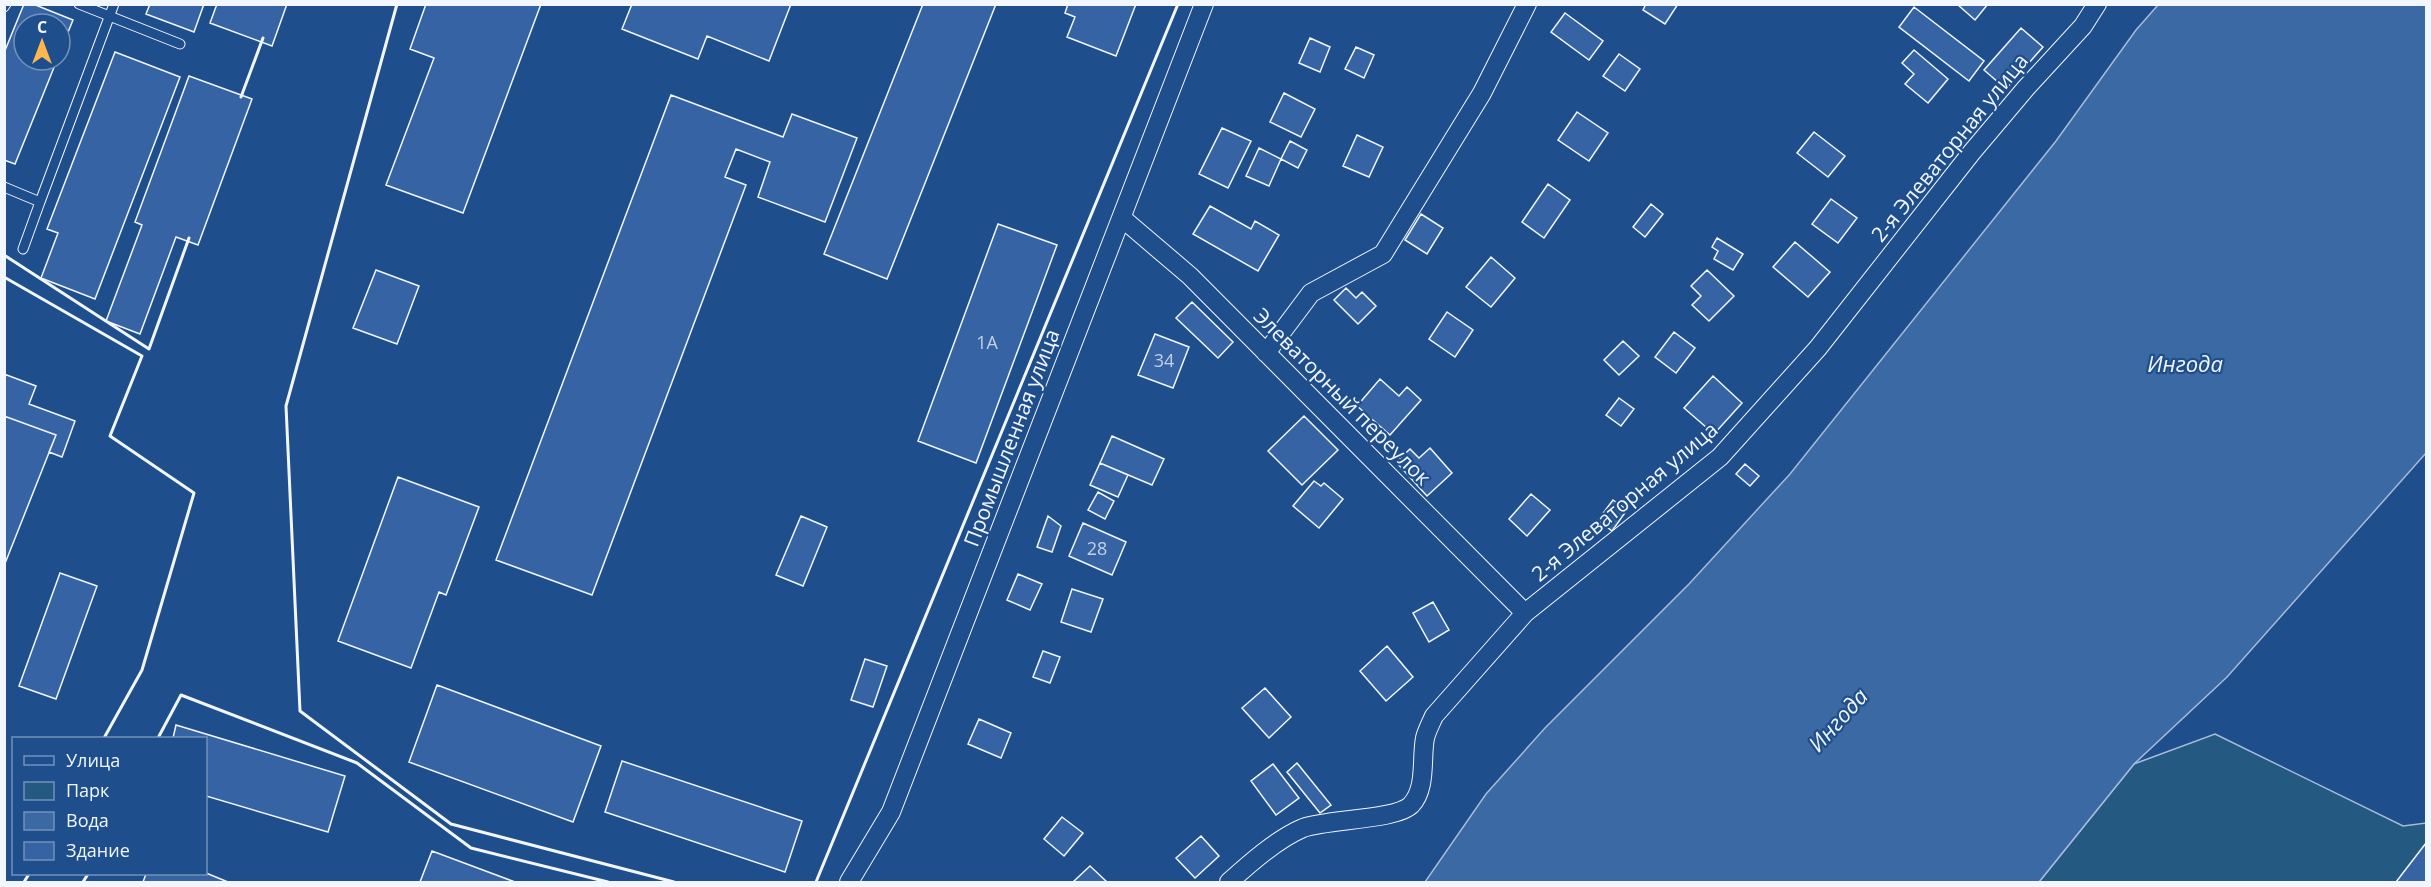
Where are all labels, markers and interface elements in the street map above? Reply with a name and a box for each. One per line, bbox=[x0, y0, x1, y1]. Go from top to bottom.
north arrow bbox=[12, 12, 72, 72]
text: С bbox=[37, 16, 47, 38]
street label: 2-я Элеваторная улица bbox=[1864, 47, 2034, 247]
street label: Элеваторный переулок bbox=[1248, 302, 1438, 491]
street label: Промышленная улица bbox=[957, 325, 1065, 550]
house number: 1А bbox=[976, 330, 998, 354]
house number: 34 bbox=[1154, 348, 1174, 372]
water label: Ингода bbox=[2147, 348, 2223, 378]
street label: 2-я Элеваторная улица bbox=[1525, 415, 1723, 587]
house number: 28 bbox=[1087, 536, 1107, 560]
water label: Ингода bbox=[1801, 681, 1874, 758]
legend bbox=[12, 737, 207, 875]
text: Улица bbox=[66, 748, 120, 772]
text: Парк bbox=[66, 778, 110, 802]
text: Вода bbox=[66, 808, 109, 832]
text: Здание bbox=[66, 838, 130, 862]

